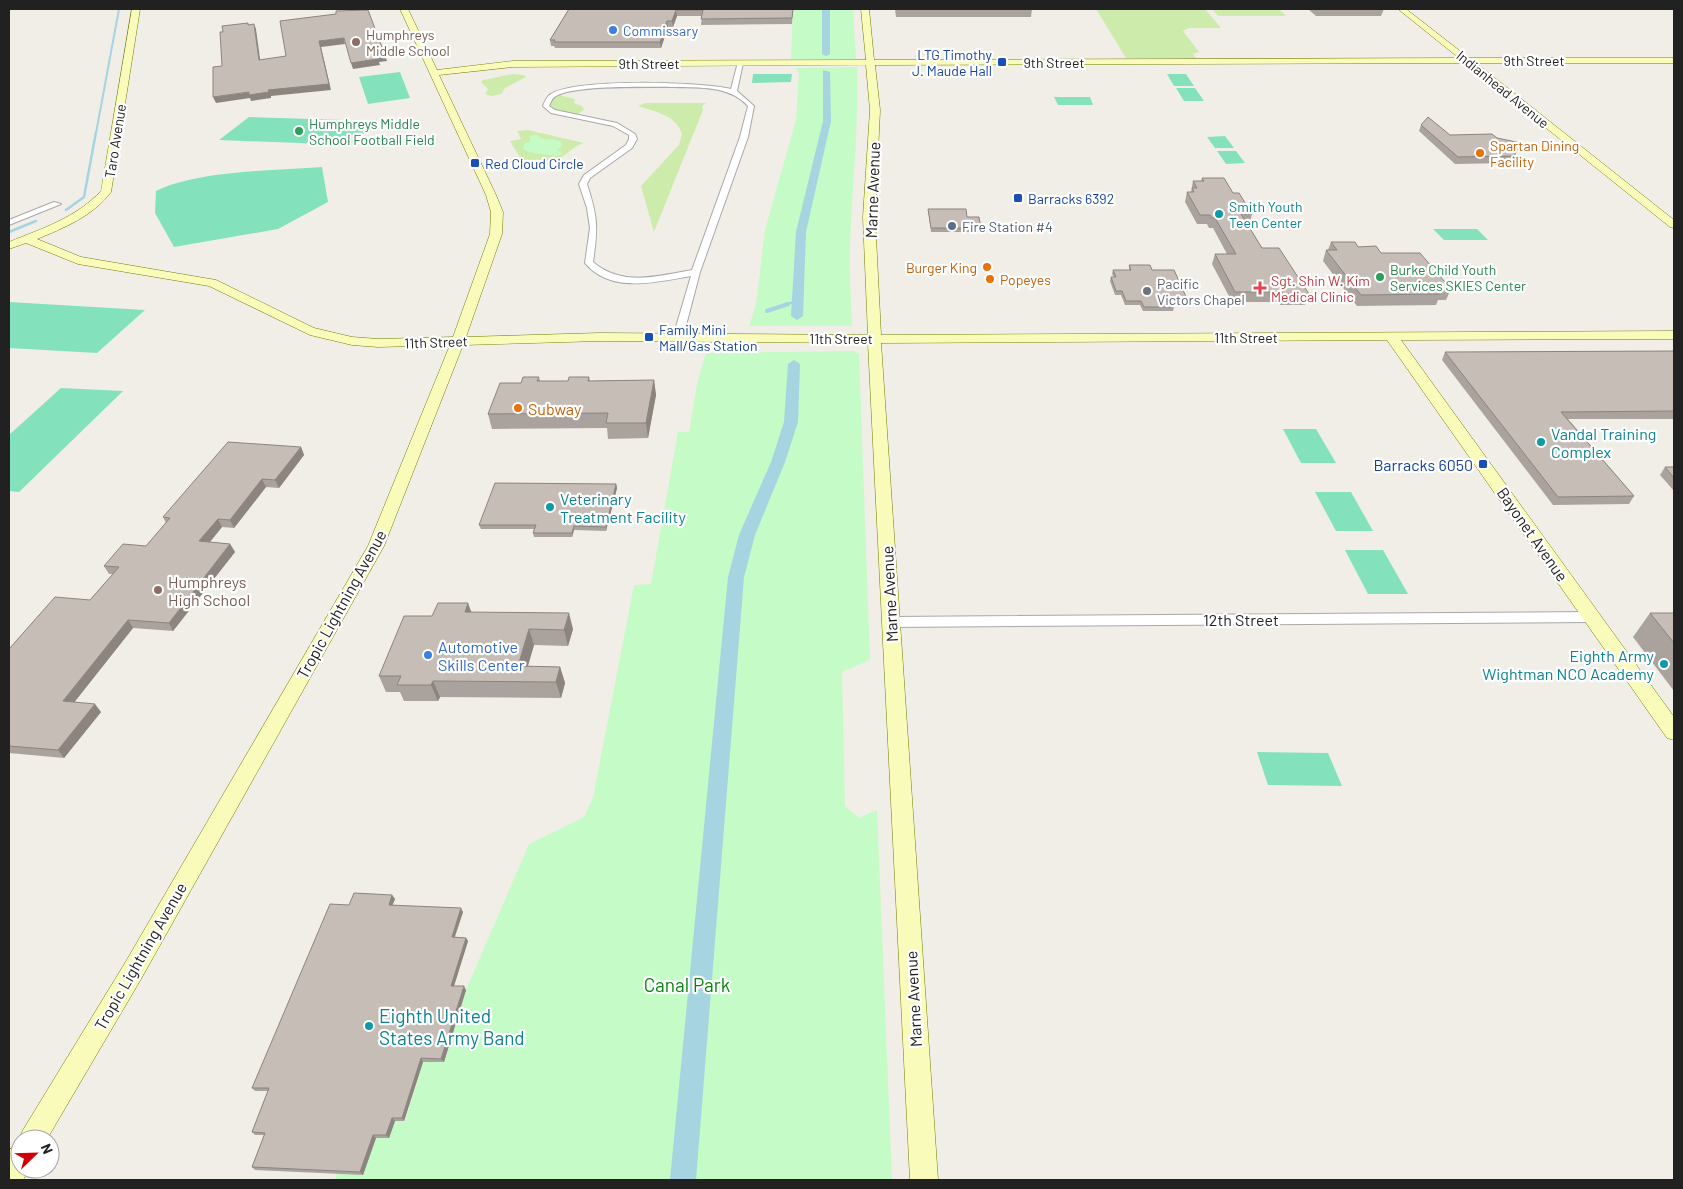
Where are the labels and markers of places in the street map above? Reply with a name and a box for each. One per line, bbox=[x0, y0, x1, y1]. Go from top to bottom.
place label: Commissary bbox=[623, 22, 699, 39]
marker: Commissary bbox=[607, 24, 619, 36]
place label: Humphreys Middle School bbox=[366, 26, 450, 59]
marker: Humphreys Middle School bbox=[350, 36, 362, 48]
place label: LTG Timothy J. Maude Hall bbox=[912, 46, 993, 79]
marker: LTG Timothy J. Maude Hall bbox=[996, 56, 1008, 68]
place label: Humphreys Middle School Football Field bbox=[309, 115, 435, 148]
marker: Humphreys Middle School Football Field bbox=[293, 125, 305, 137]
place label: Spartan Dining Facility bbox=[1490, 137, 1579, 170]
marker: Spartan Dining Facility bbox=[1474, 147, 1486, 159]
place label: Red Cloud Circle bbox=[485, 155, 584, 172]
marker: Red Cloud Circle bbox=[469, 157, 481, 169]
place label: Barracks 6392 bbox=[1028, 190, 1114, 207]
marker: Barracks 6392 bbox=[1012, 192, 1024, 204]
place label: Smith Youth Teen Center bbox=[1229, 198, 1303, 231]
marker: Smith Youth Teen Center bbox=[1213, 208, 1225, 220]
place label: Fire Station #4 bbox=[962, 218, 1053, 235]
marker: Fire Station #4 bbox=[946, 220, 958, 232]
place label: Burger King bbox=[906, 259, 977, 276]
marker: Burger King bbox=[981, 261, 993, 273]
place label: Burke Child Youth Services SKIES Center bbox=[1390, 261, 1526, 294]
place label: Popeyes bbox=[1000, 271, 1051, 288]
marker: Burke Child Youth Services SKIES Center bbox=[1374, 271, 1386, 283]
place label: Sgt. Shin W. Kim Medical Clinic bbox=[1271, 272, 1370, 305]
marker: Popeyes bbox=[984, 273, 996, 285]
place label: Pacific Victors Chapel bbox=[1157, 275, 1245, 308]
marker: Sgt. Shin W. Kim Medical Clinic bbox=[1253, 281, 1267, 295]
marker: Pacific Victors Chapel bbox=[1141, 285, 1153, 297]
place label: Family Mini Mall/Gas Station bbox=[659, 321, 757, 354]
marker: Family Mini Mall/Gas Station bbox=[643, 331, 655, 343]
place label: Subway bbox=[528, 399, 582, 418]
marker: Subway bbox=[512, 402, 524, 414]
place label: Vandal Training Complex bbox=[1551, 424, 1656, 461]
marker: Vandal Training Complex bbox=[1535, 436, 1547, 448]
place label: Barracks 6050 bbox=[1373, 455, 1473, 474]
marker: Barracks 6050 bbox=[1477, 458, 1489, 470]
place label: Veterinary Treatment Facility bbox=[560, 489, 686, 526]
marker: Veterinary Treatment Facility bbox=[544, 501, 556, 513]
place label: Humphreys High School bbox=[168, 572, 250, 609]
marker: Humphreys High School bbox=[152, 584, 164, 596]
place label: Automotive Skills Center bbox=[438, 637, 525, 674]
place label: Eighth Army Wightman NCO Academy bbox=[1482, 646, 1655, 683]
marker: Automotive Skills Center bbox=[422, 649, 434, 661]
marker: Eighth Army Wightman NCO Academy bbox=[1658, 658, 1670, 670]
place label: Eighth United States Army Band bbox=[379, 1004, 525, 1049]
marker: Eighth United States Army Band bbox=[363, 1020, 375, 1032]

